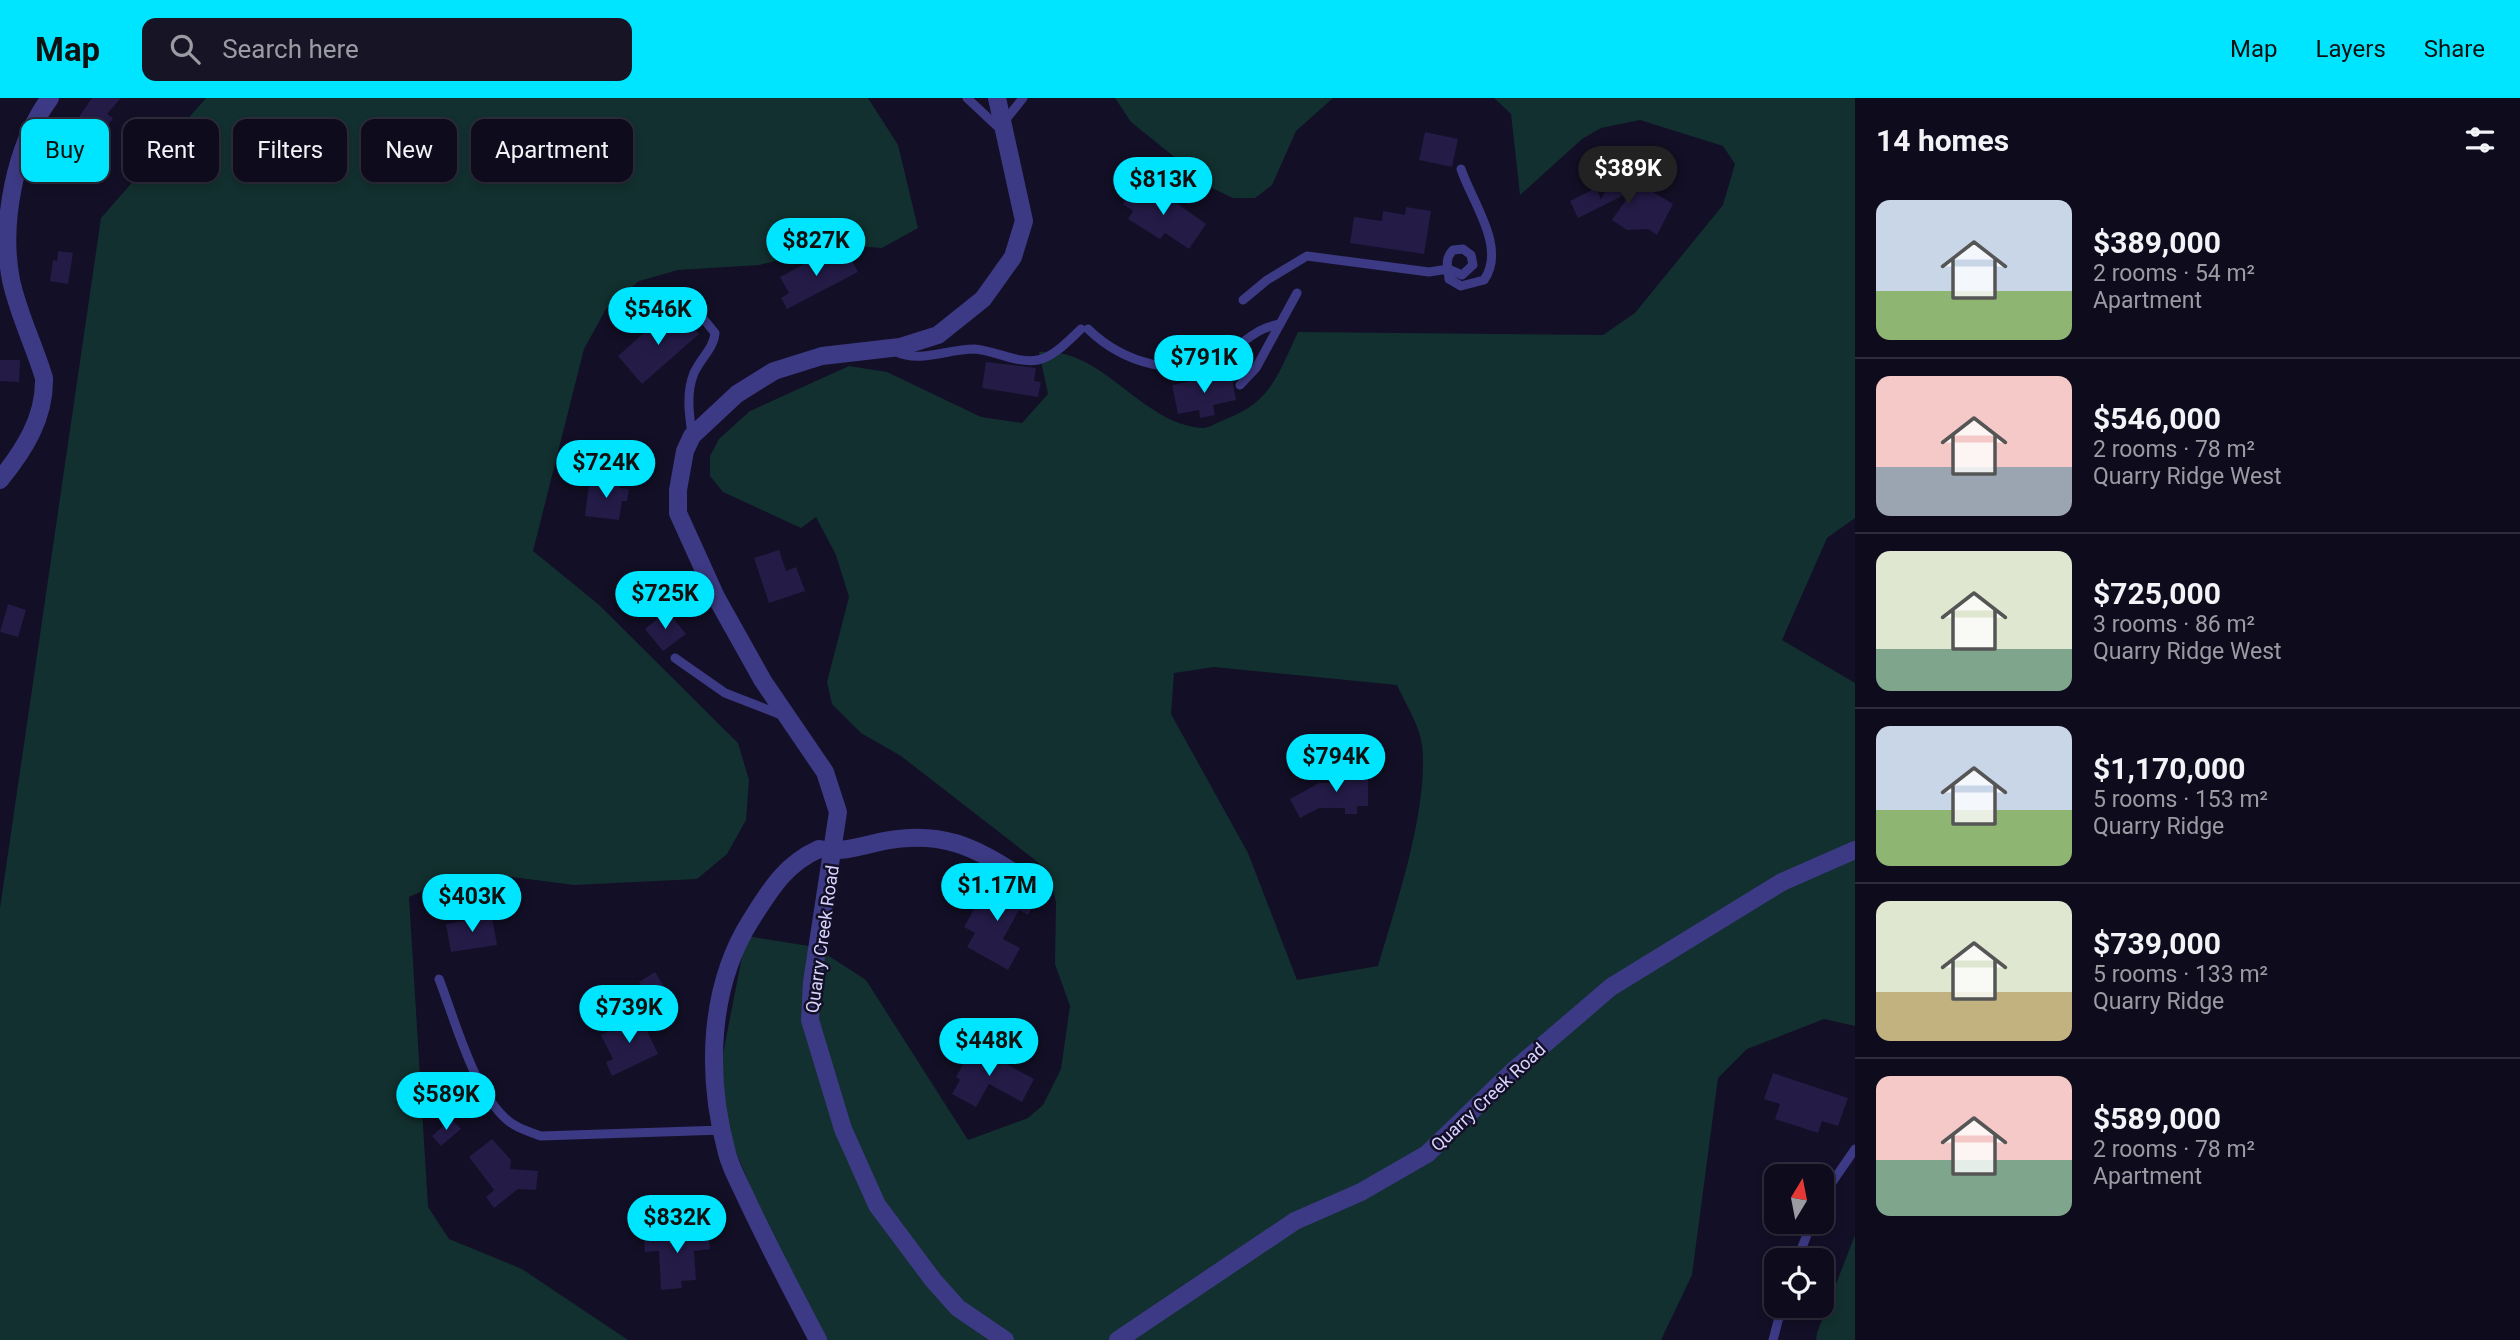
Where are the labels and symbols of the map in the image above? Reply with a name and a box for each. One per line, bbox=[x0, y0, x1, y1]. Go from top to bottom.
pin: $389K bbox=[1579, 146, 1677, 206]
pin: $813K bbox=[1114, 158, 1212, 217]
pin: $827K bbox=[767, 218, 865, 278]
pin: $546K bbox=[609, 288, 707, 347]
pin: $791K bbox=[1155, 336, 1253, 395]
pin: $724K bbox=[557, 440, 655, 500]
pin: $725K bbox=[616, 572, 714, 631]
pin: $794K bbox=[1287, 734, 1385, 794]
street label: Quarry Creek Road bbox=[801, 864, 843, 1014]
pin: $1.17M bbox=[940, 864, 1054, 923]
pin: $403K bbox=[423, 874, 521, 934]
pin: $739K bbox=[580, 986, 678, 1045]
pin: $448K bbox=[940, 1018, 1038, 1078]
street label: Quarry Creek Road bbox=[1426, 1038, 1550, 1156]
pin: $589K bbox=[397, 1072, 495, 1132]
north arrow bbox=[1764, 1164, 1834, 1234]
pin: $832K bbox=[628, 1196, 726, 1255]

